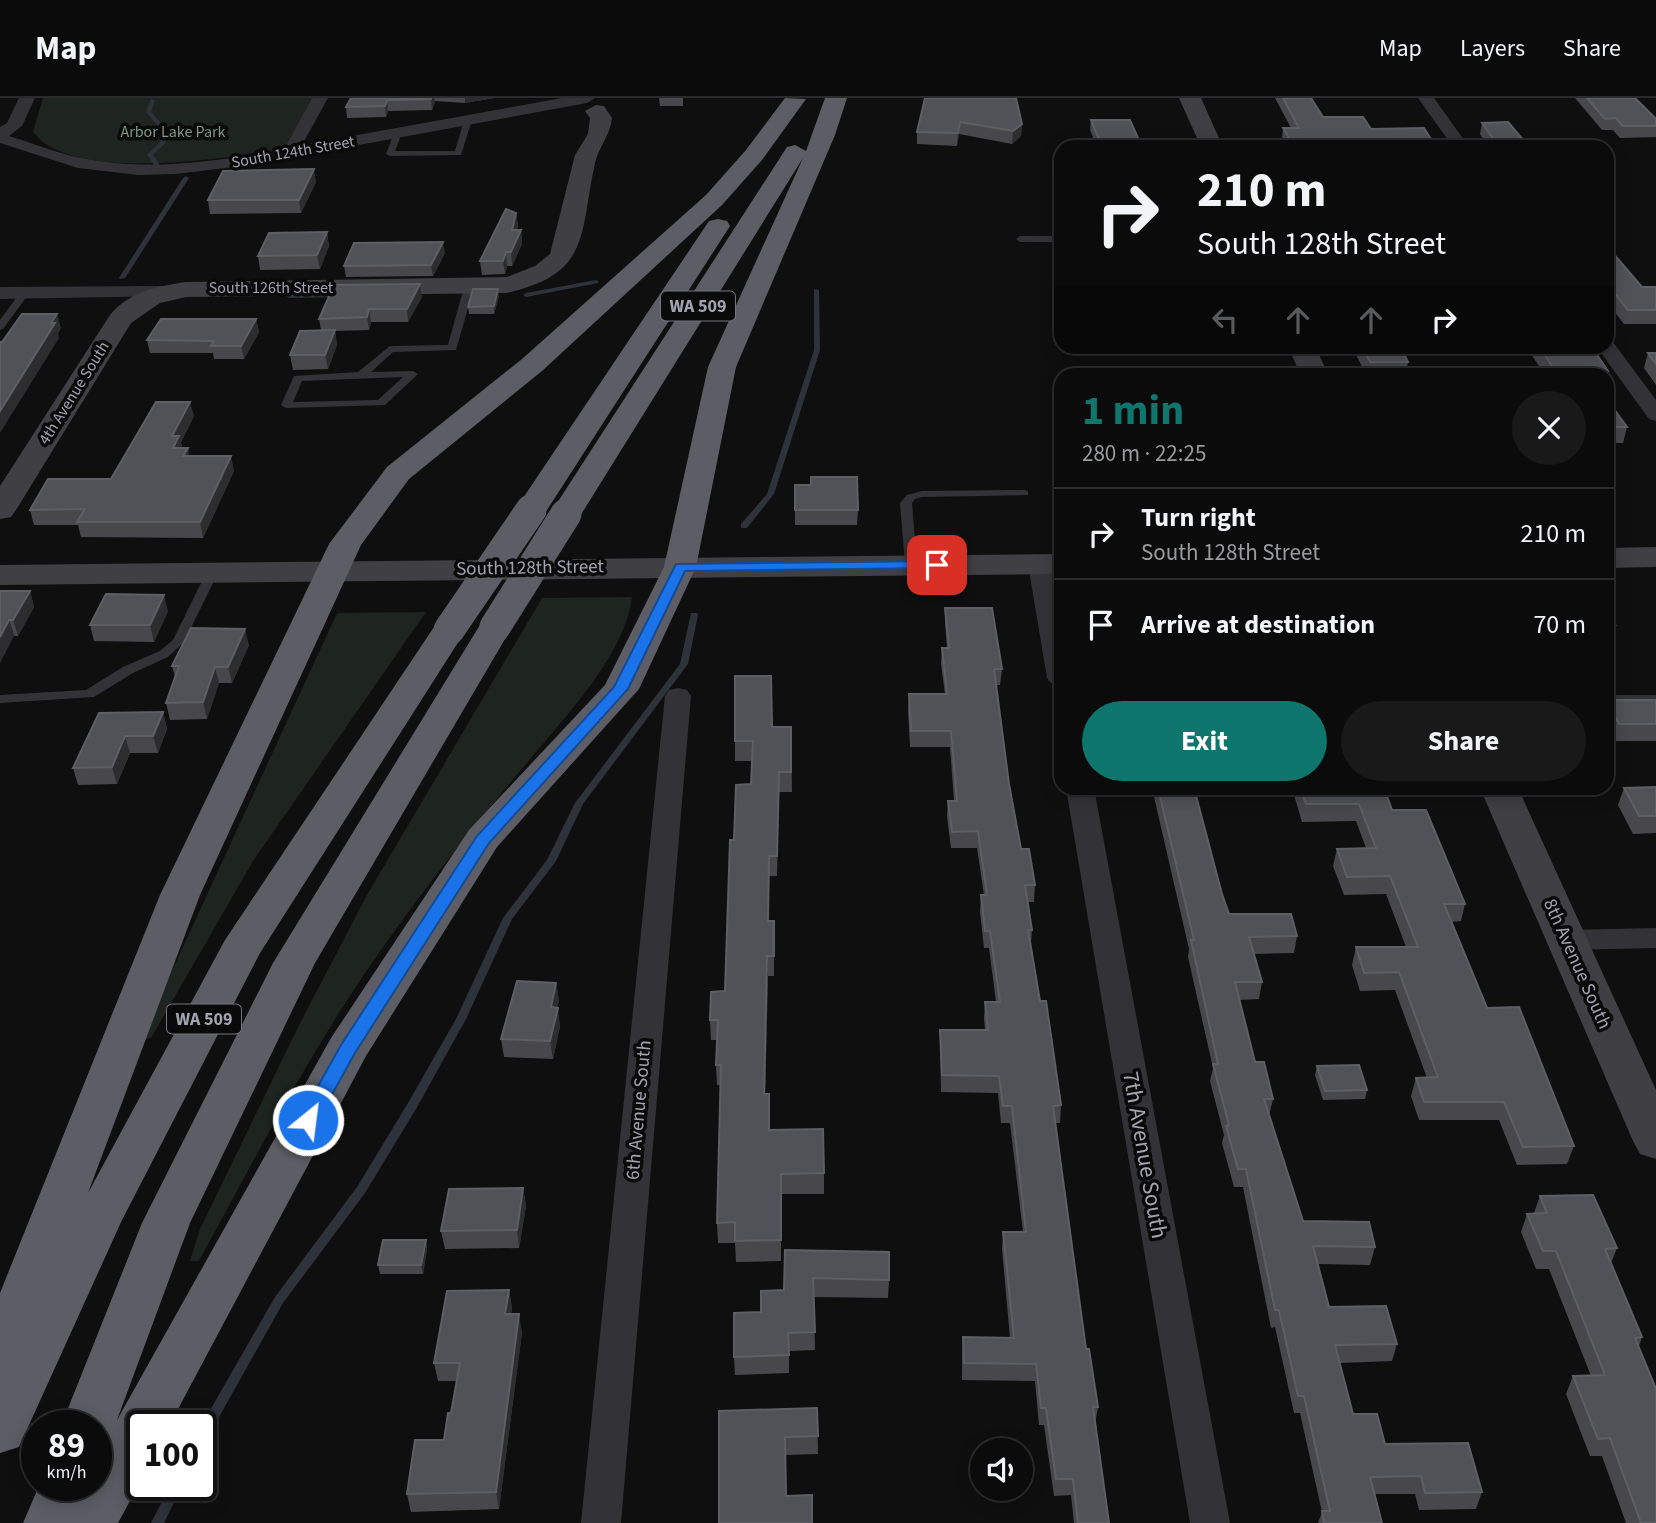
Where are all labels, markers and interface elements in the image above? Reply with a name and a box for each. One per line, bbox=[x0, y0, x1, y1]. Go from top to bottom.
text: Map bbox=[35, 25, 96, 72]
text: Map bbox=[1379, 31, 1422, 66]
text: Layers bbox=[1460, 31, 1525, 66]
text: Share bbox=[1563, 31, 1621, 66]
park label: Arbor Lake Park bbox=[120, 121, 226, 143]
street label: South 124th Street bbox=[230, 130, 357, 174]
text: 210 m bbox=[1197, 156, 1326, 226]
icon: right bbox=[1082, 168, 1173, 259]
text: South 128th Street bbox=[1197, 221, 1446, 267]
street label: South 126th Street bbox=[209, 277, 334, 299]
road number: WA 509 bbox=[661, 292, 735, 321]
icon: left bbox=[1206, 301, 1244, 339]
icon: ahead bbox=[1279, 301, 1317, 339]
icon: ahead bbox=[1352, 301, 1390, 339]
icon: right bbox=[1425, 301, 1463, 339]
street label: 4th Avenue South bbox=[33, 337, 115, 449]
text: 1 min bbox=[1082, 381, 1184, 441]
button: close bbox=[1512, 391, 1586, 465]
text: 280 m · 22:25 bbox=[1082, 437, 1206, 470]
text: Turn right bbox=[1141, 499, 1256, 536]
icon: right bbox=[1082, 515, 1120, 553]
text: 210 m bbox=[1520, 515, 1586, 552]
pin bbox=[907, 535, 967, 595]
text: South 128th Street bbox=[1141, 536, 1320, 569]
icon: arrive bbox=[918, 546, 956, 584]
street label: South 128th Street bbox=[456, 553, 605, 583]
icon: arrive bbox=[1082, 606, 1120, 644]
text: Arrive at destination bbox=[1141, 606, 1375, 643]
text: 70 m bbox=[1533, 606, 1586, 643]
button: Exit bbox=[1082, 701, 1327, 781]
button: Share bbox=[1341, 701, 1586, 781]
street label: 8th Avenue South bbox=[1536, 895, 1618, 1033]
road number: WA 509 bbox=[167, 1004, 241, 1034]
street label: 6th Avenue South bbox=[619, 1039, 659, 1181]
street label: 7th Avenue South bbox=[1114, 1069, 1176, 1241]
position arrow bbox=[271, 1083, 345, 1157]
speed limit sign: 100 bbox=[126, 1410, 217, 1501]
text: 89 bbox=[48, 1421, 85, 1471]
map controls bbox=[970, 1438, 1033, 1501]
button: sound bbox=[970, 1438, 1033, 1501]
text: km/h bbox=[47, 1460, 86, 1485]

